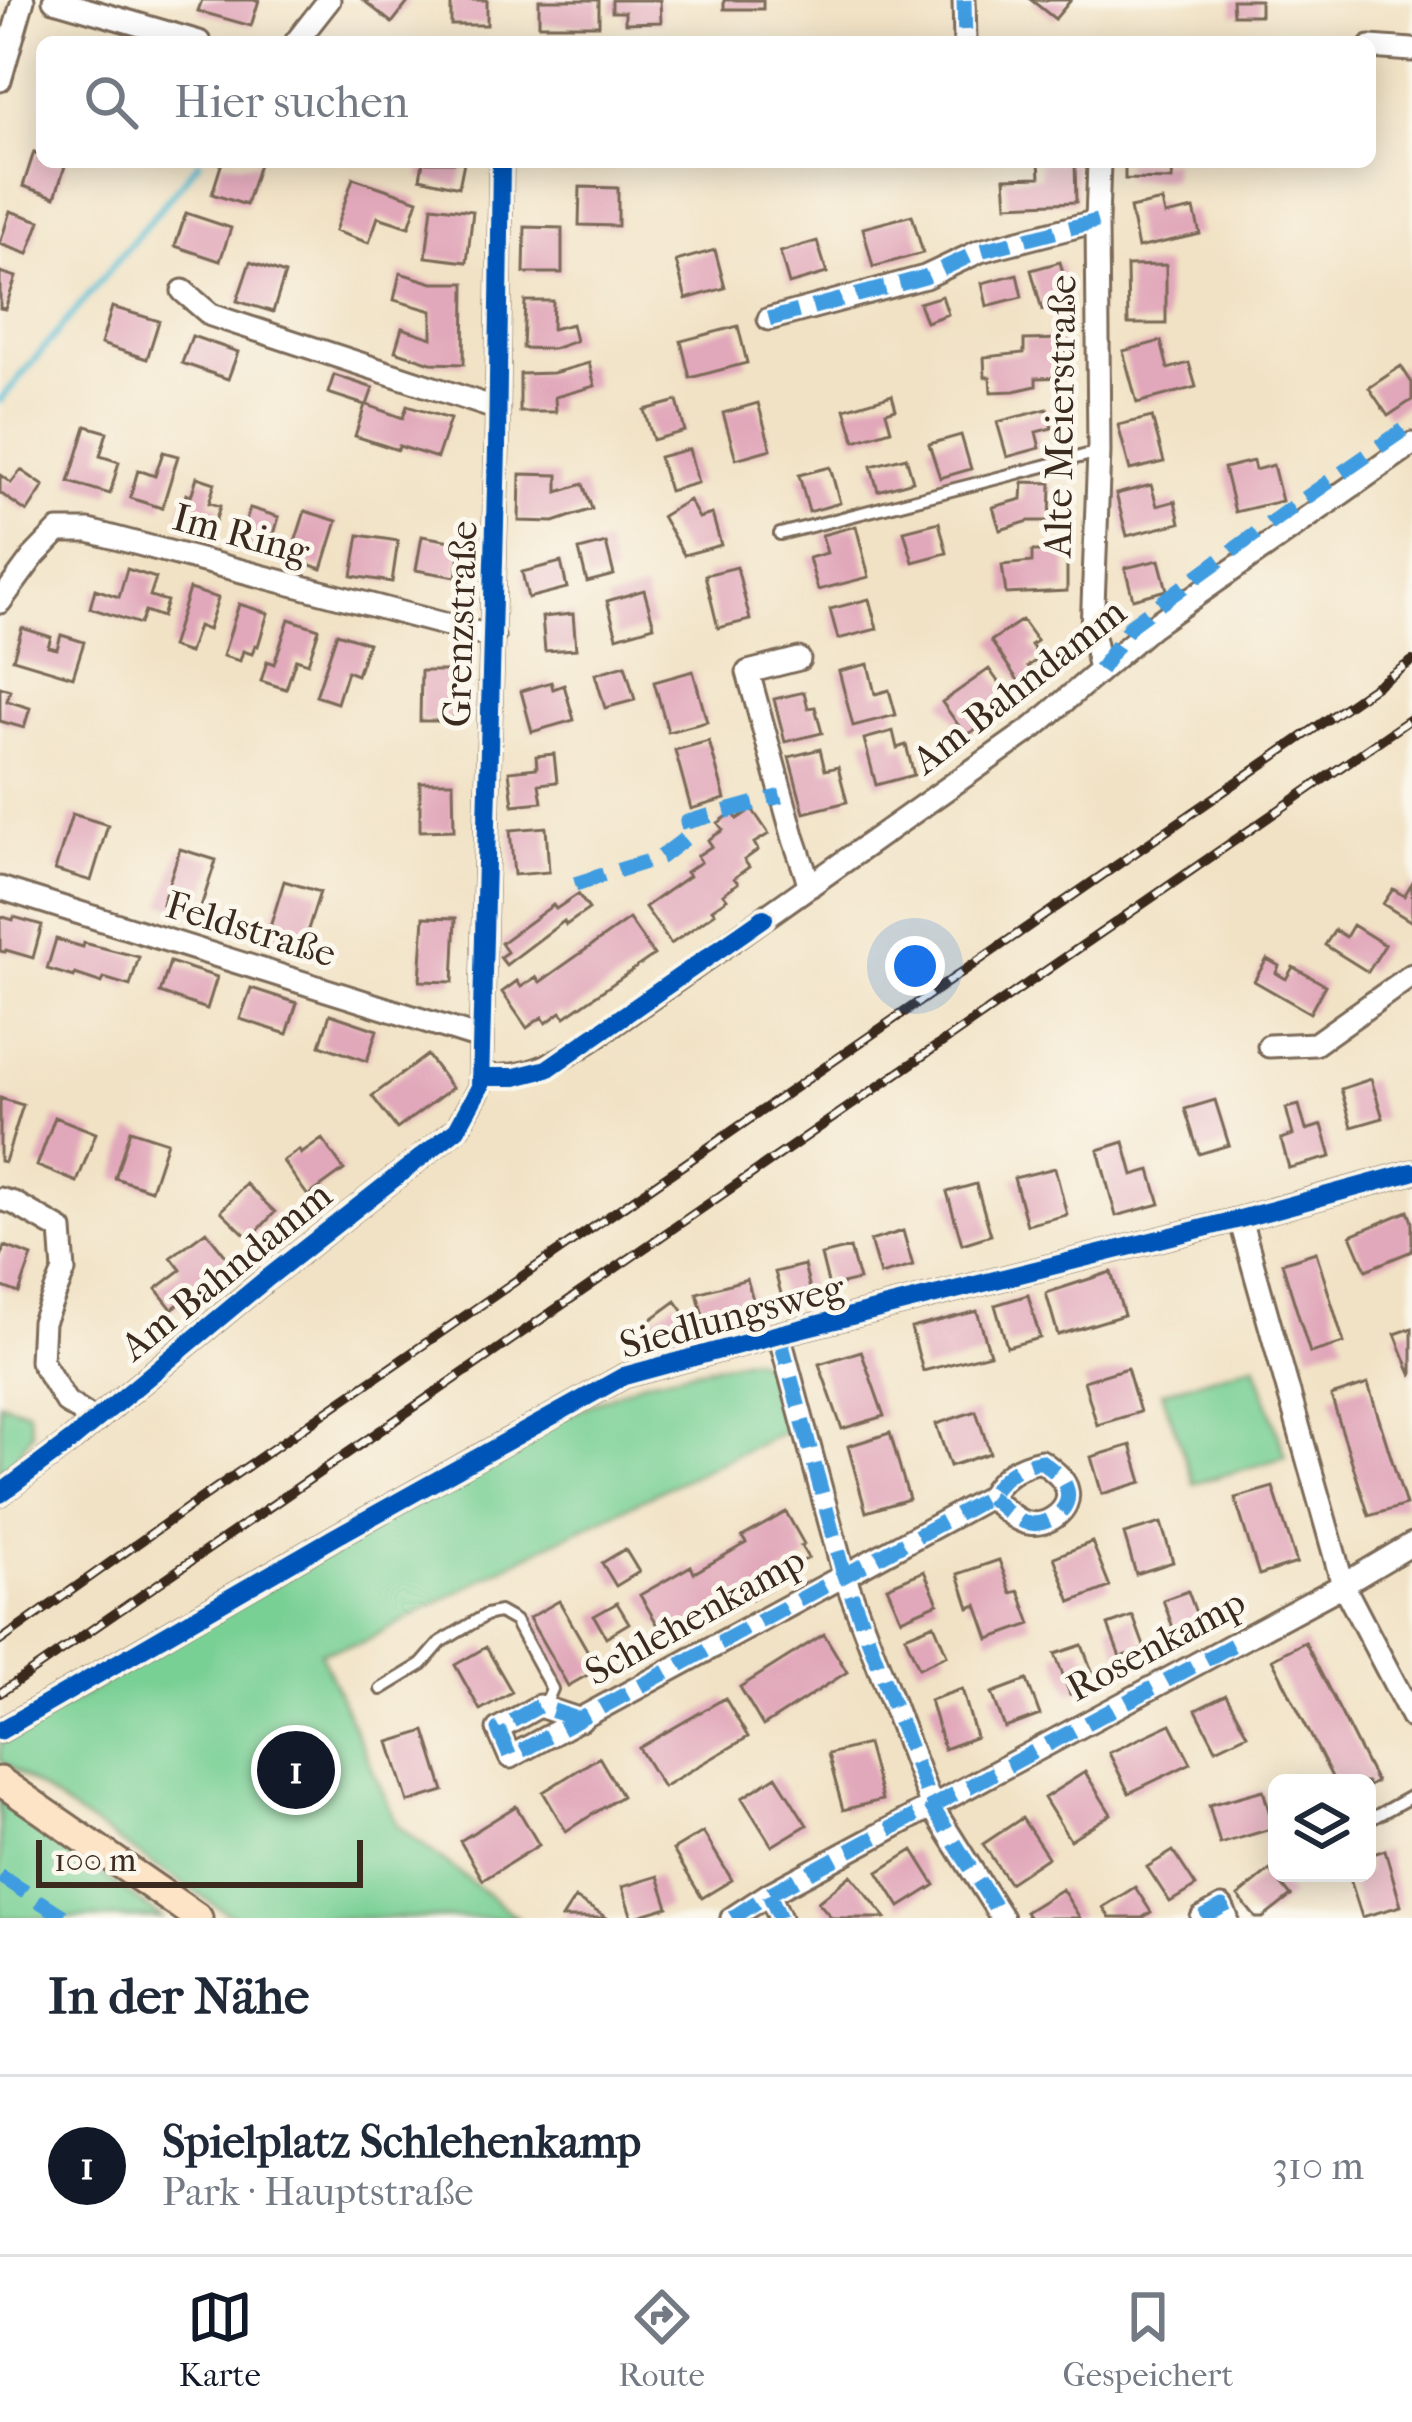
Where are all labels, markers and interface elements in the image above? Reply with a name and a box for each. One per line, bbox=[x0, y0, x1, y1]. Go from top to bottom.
search box bbox=[36, 36, 1376, 168]
icon: search bbox=[78, 69, 144, 135]
text: Hier suchen bbox=[174, 76, 409, 129]
street label: Alte Meierstraße bbox=[1035, 274, 1085, 560]
street label: Im Ring bbox=[168, 494, 315, 575]
street label: Grenzstraße bbox=[433, 520, 487, 728]
street label: Am Bahndamm bbox=[902, 588, 1135, 785]
street label: Feldstraße bbox=[160, 881, 342, 977]
your location bbox=[885, 936, 945, 996]
street label: Am Bahndamm bbox=[110, 1172, 341, 1371]
street label: Siedlungsweg bbox=[615, 1264, 850, 1368]
street label: Schlehenkamp bbox=[577, 1537, 813, 1695]
street label: Rosenkamp bbox=[1059, 1579, 1253, 1711]
pin: 1 bbox=[257, 1725, 335, 1815]
map controls bbox=[1268, 1774, 1376, 1882]
button: layers bbox=[1268, 1774, 1376, 1882]
scale bar bbox=[36, 1834, 363, 1887]
text: 100 m bbox=[54, 1841, 137, 1880]
text: In der Nähe bbox=[48, 1966, 309, 2026]
text: Spielplatz Schlehenkamp bbox=[162, 2116, 641, 2169]
text: 1 bbox=[80, 2143, 94, 2189]
text: 310 m bbox=[1272, 2143, 1364, 2189]
text: Park · Hauptstraße bbox=[162, 2169, 474, 2215]
tab: Karte bbox=[179, 2284, 261, 2395]
tab: Route bbox=[618, 2284, 705, 2395]
tab: Gespeichert bbox=[1062, 2284, 1233, 2395]

